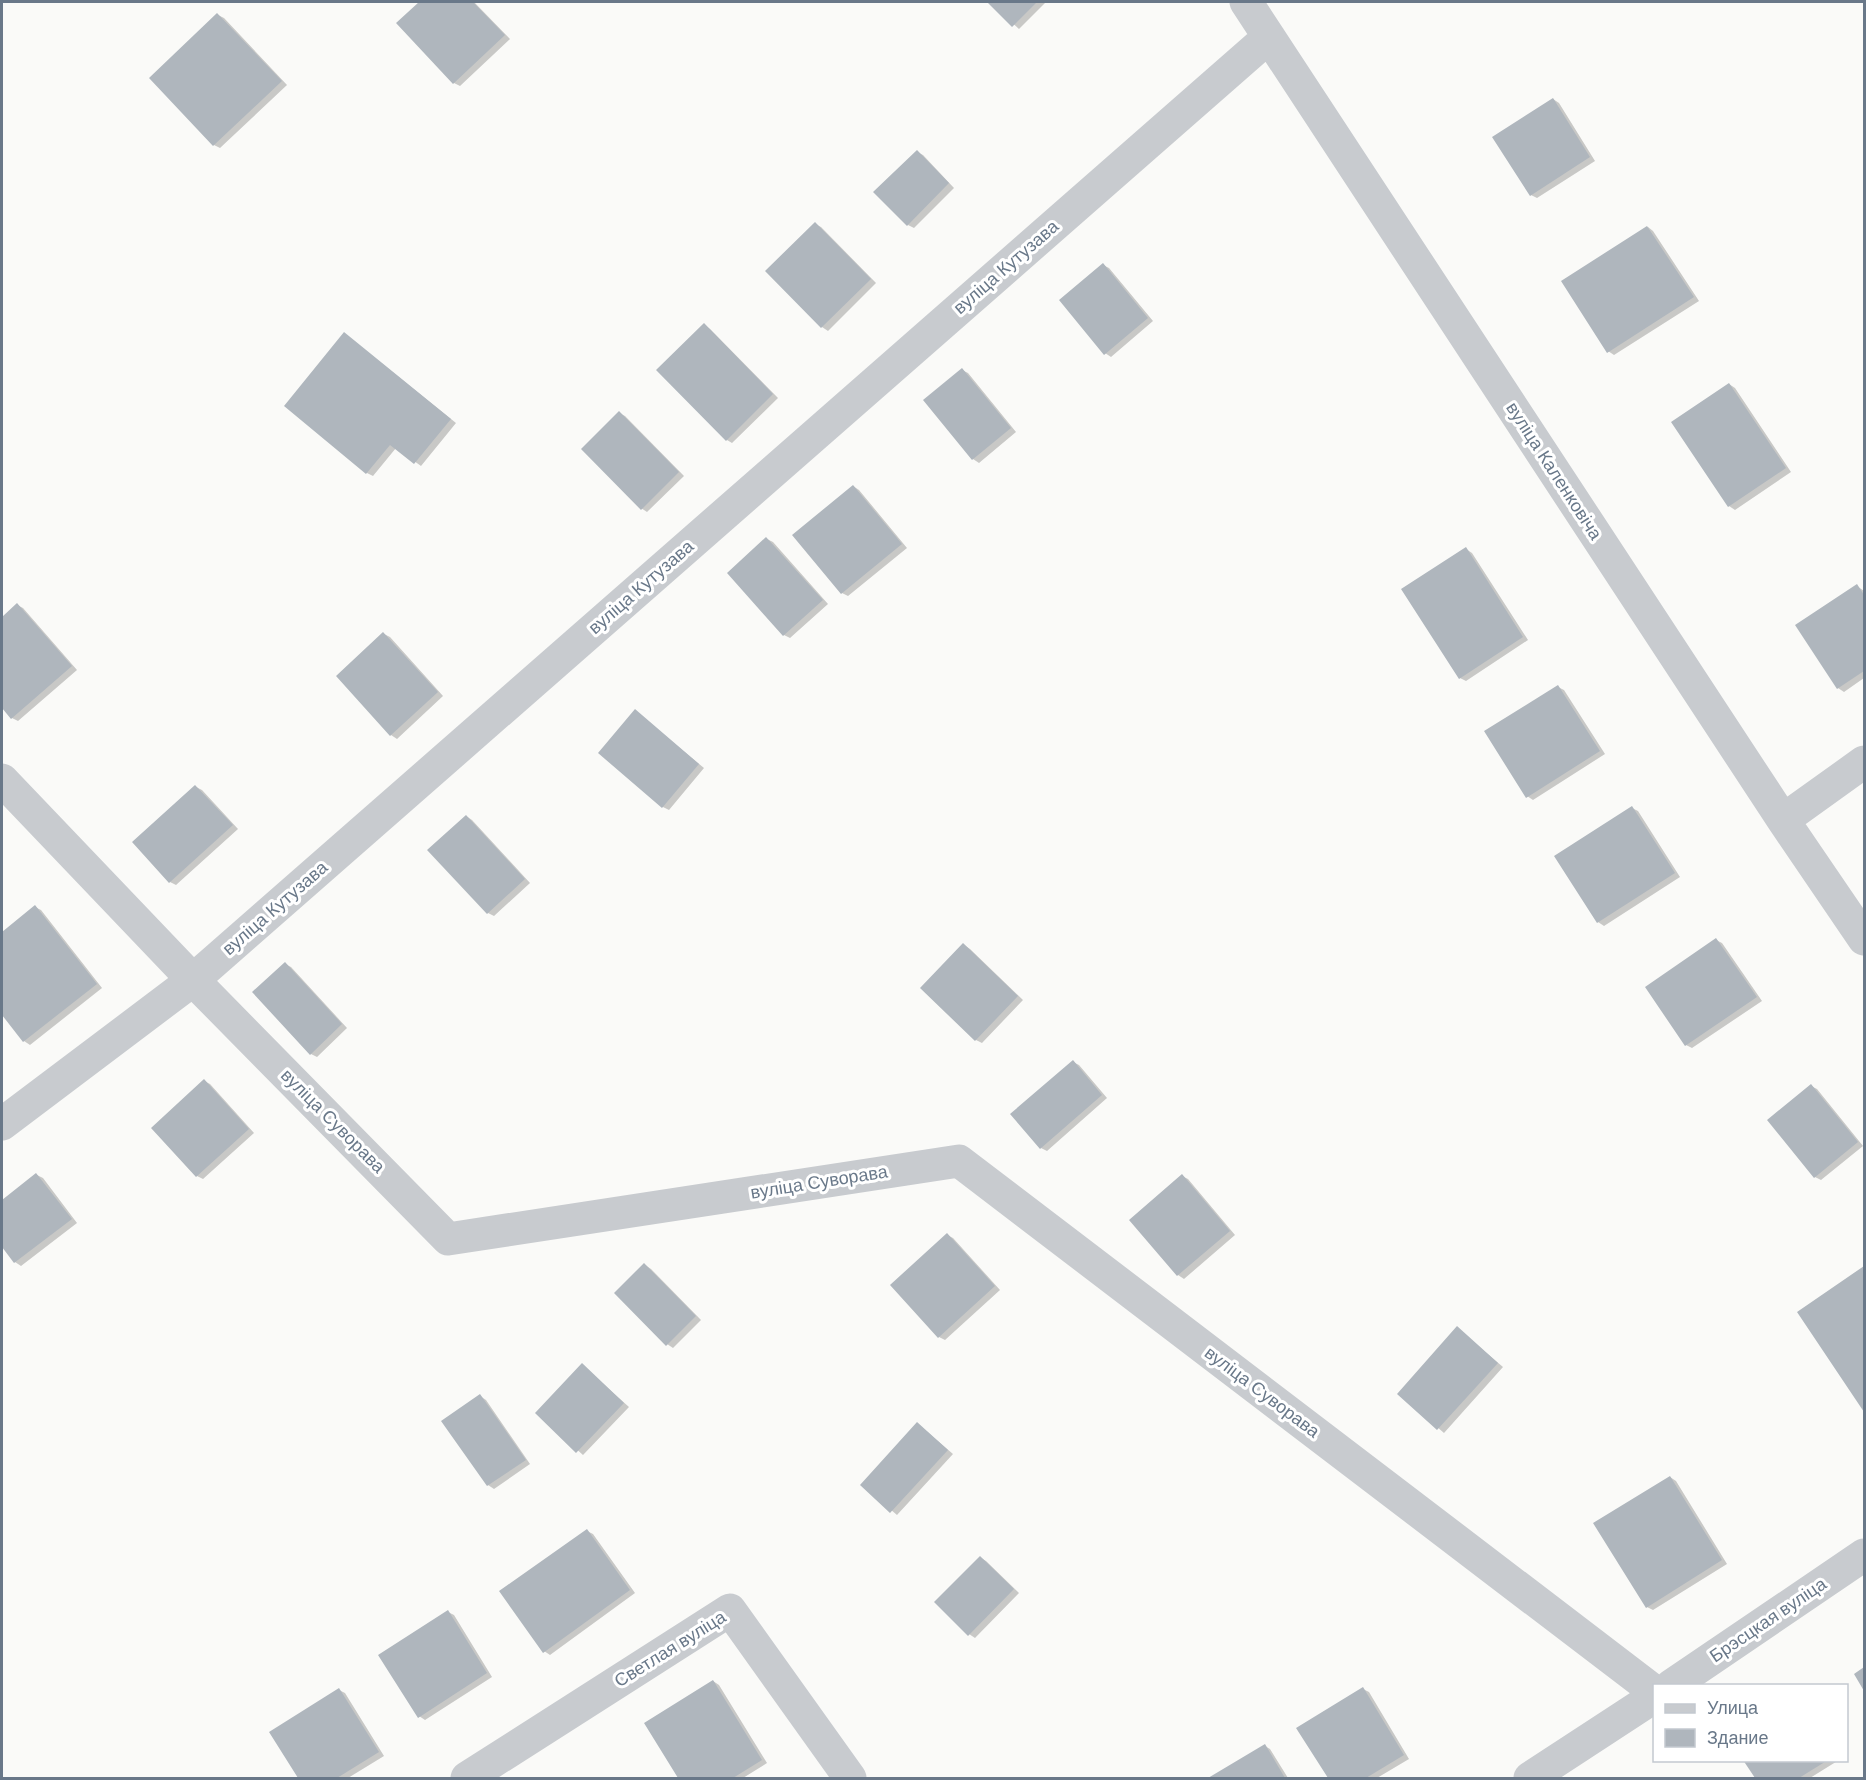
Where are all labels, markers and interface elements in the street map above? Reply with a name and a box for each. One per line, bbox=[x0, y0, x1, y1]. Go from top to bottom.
street label: вуліца Кутузава bbox=[950, 215, 1063, 318]
street label: вуліца Каленковіча bbox=[1502, 399, 1606, 544]
street label: вуліца Кутузава bbox=[585, 535, 698, 638]
street label: вуліца Кутузава bbox=[219, 856, 332, 959]
street label: вуліца Суворава bbox=[277, 1065, 390, 1178]
street label: вуліца Суворава bbox=[749, 1161, 890, 1203]
street label: вуліца Суворава bbox=[1201, 1342, 1324, 1442]
street label: Брэсцкая вуліца bbox=[1706, 1573, 1831, 1666]
street label: Светлая вуліца bbox=[611, 1606, 730, 1691]
legend bbox=[1653, 1684, 1848, 1762]
text: Улица bbox=[1707, 1698, 1759, 1718]
text: Здание bbox=[1707, 1728, 1768, 1748]

